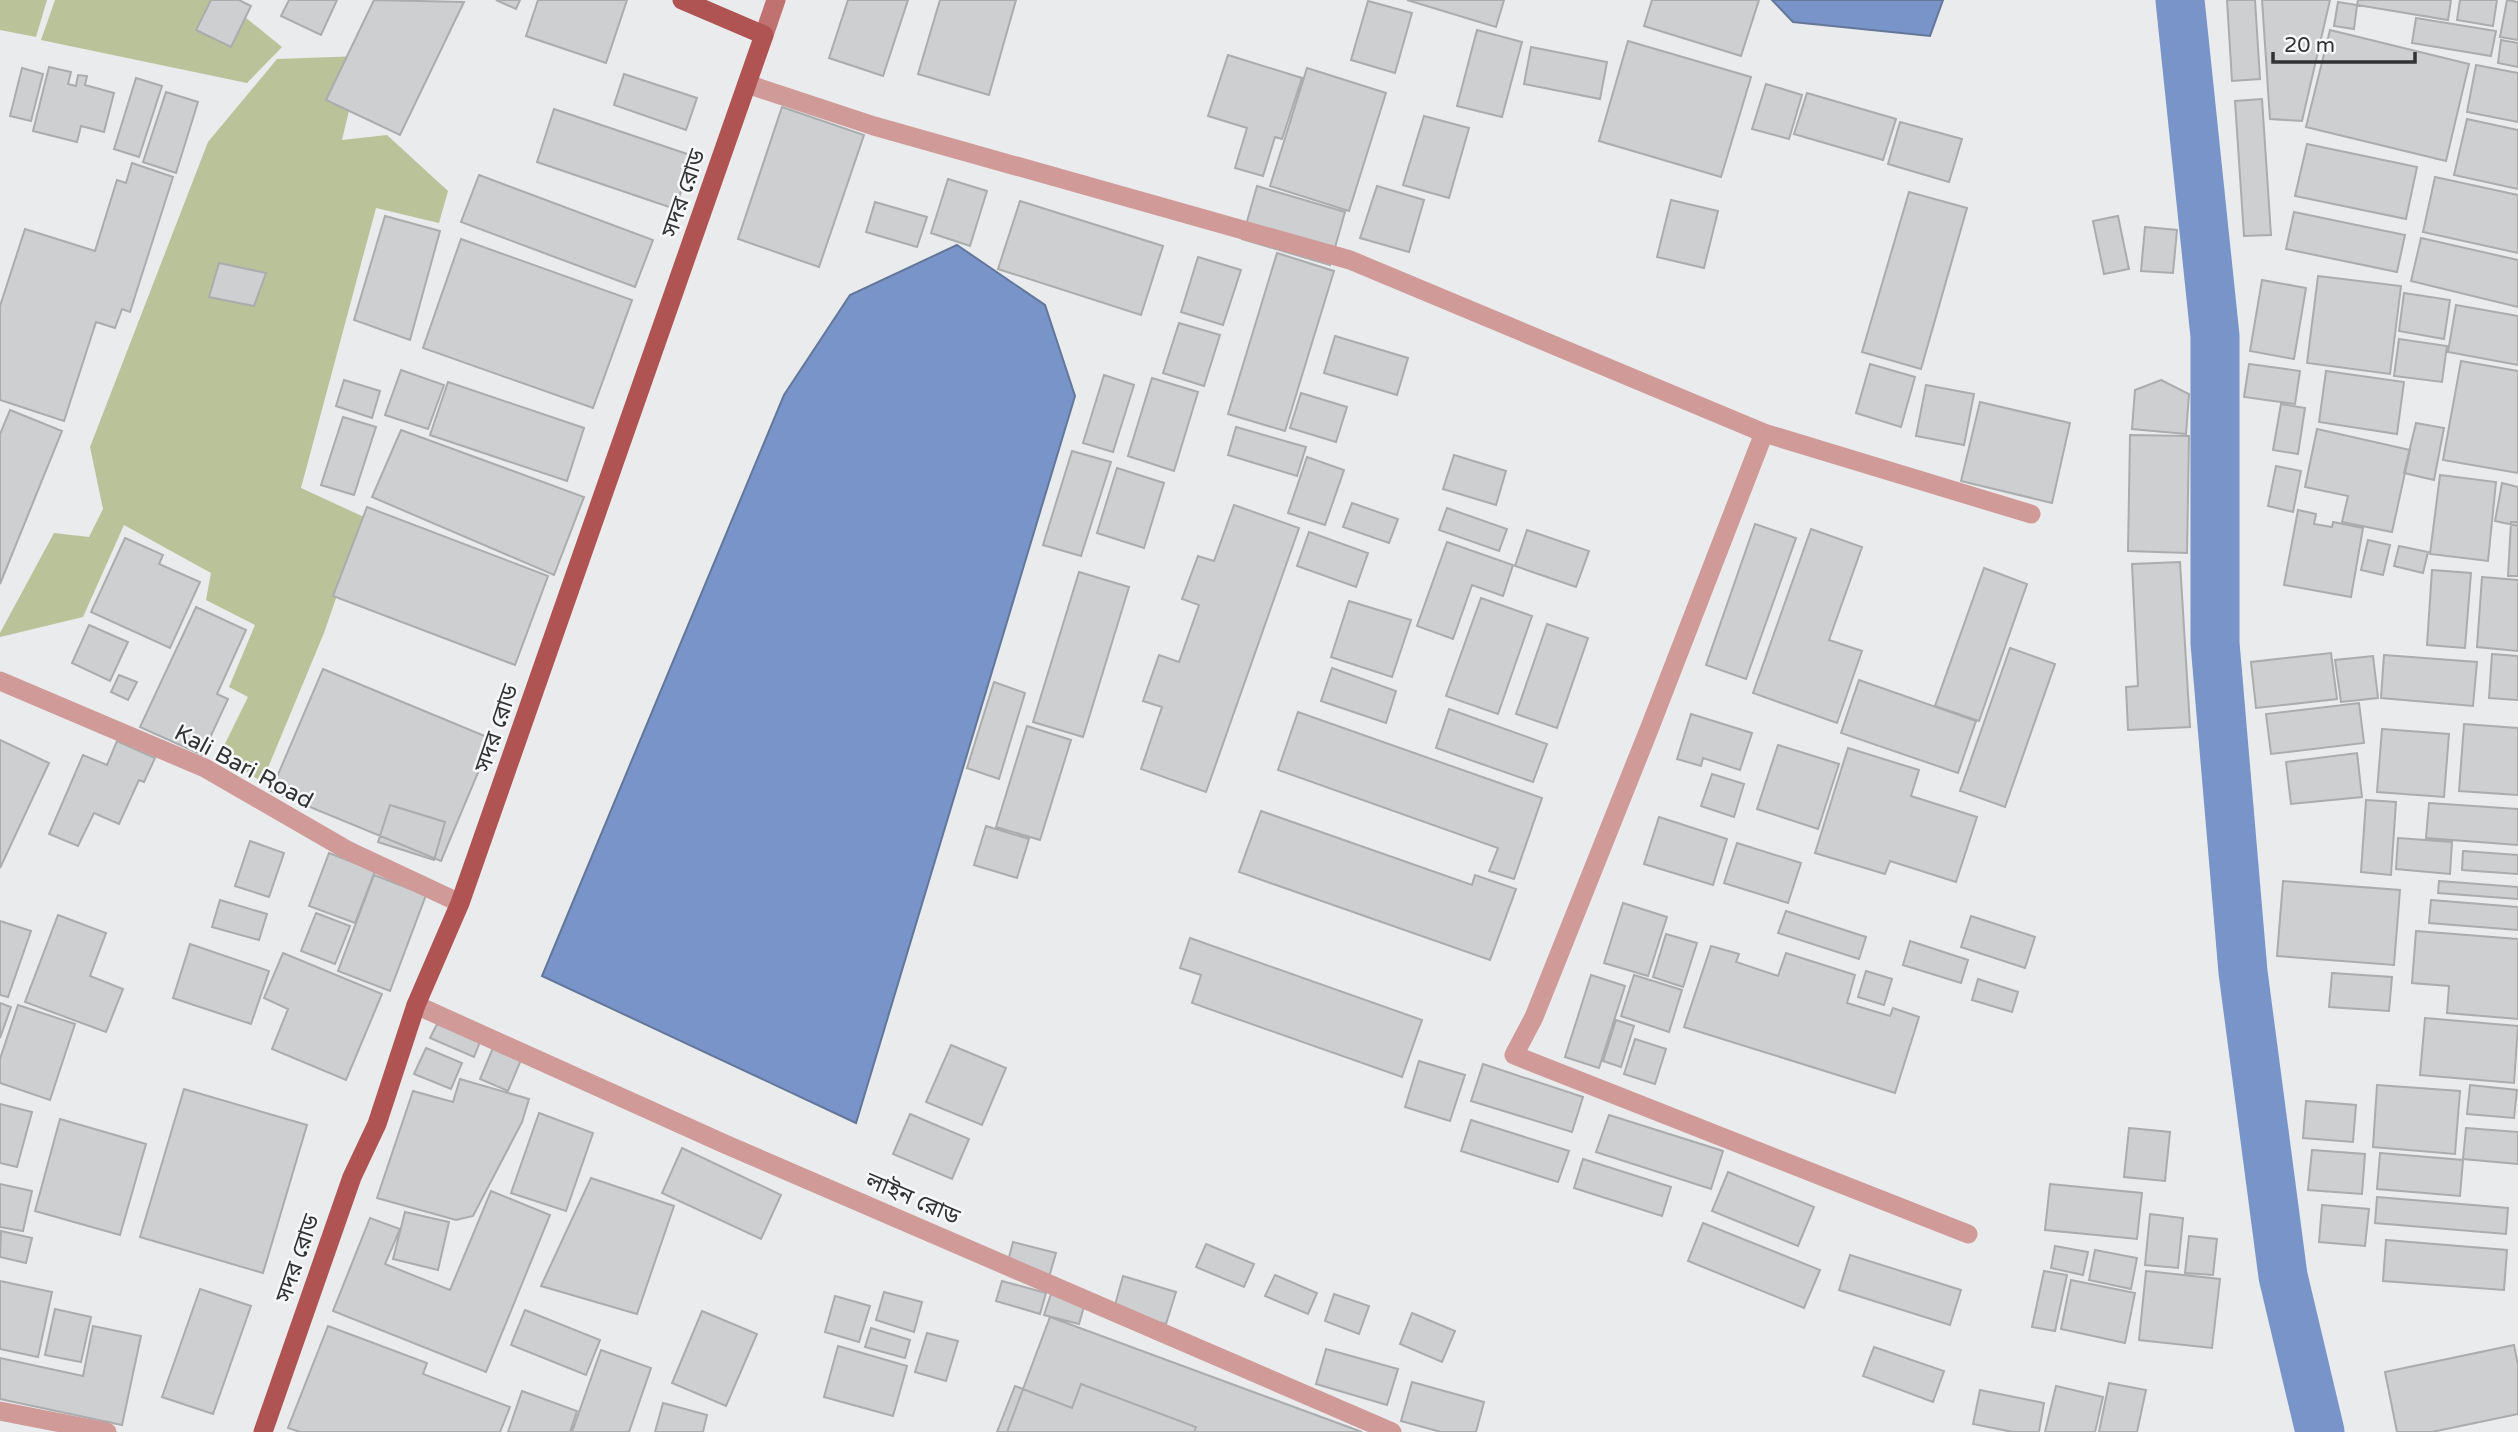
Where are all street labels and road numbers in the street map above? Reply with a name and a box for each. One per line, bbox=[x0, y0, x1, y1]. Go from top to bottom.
street label: সদর রোড bbox=[656, 145, 712, 242]
street label: সদর রোড bbox=[469, 680, 525, 777]
street label: Kali Bari Road bbox=[169, 719, 318, 815]
street label: লাইন রোড bbox=[860, 1166, 964, 1231]
street label: সদর রোড bbox=[270, 1210, 326, 1307]

